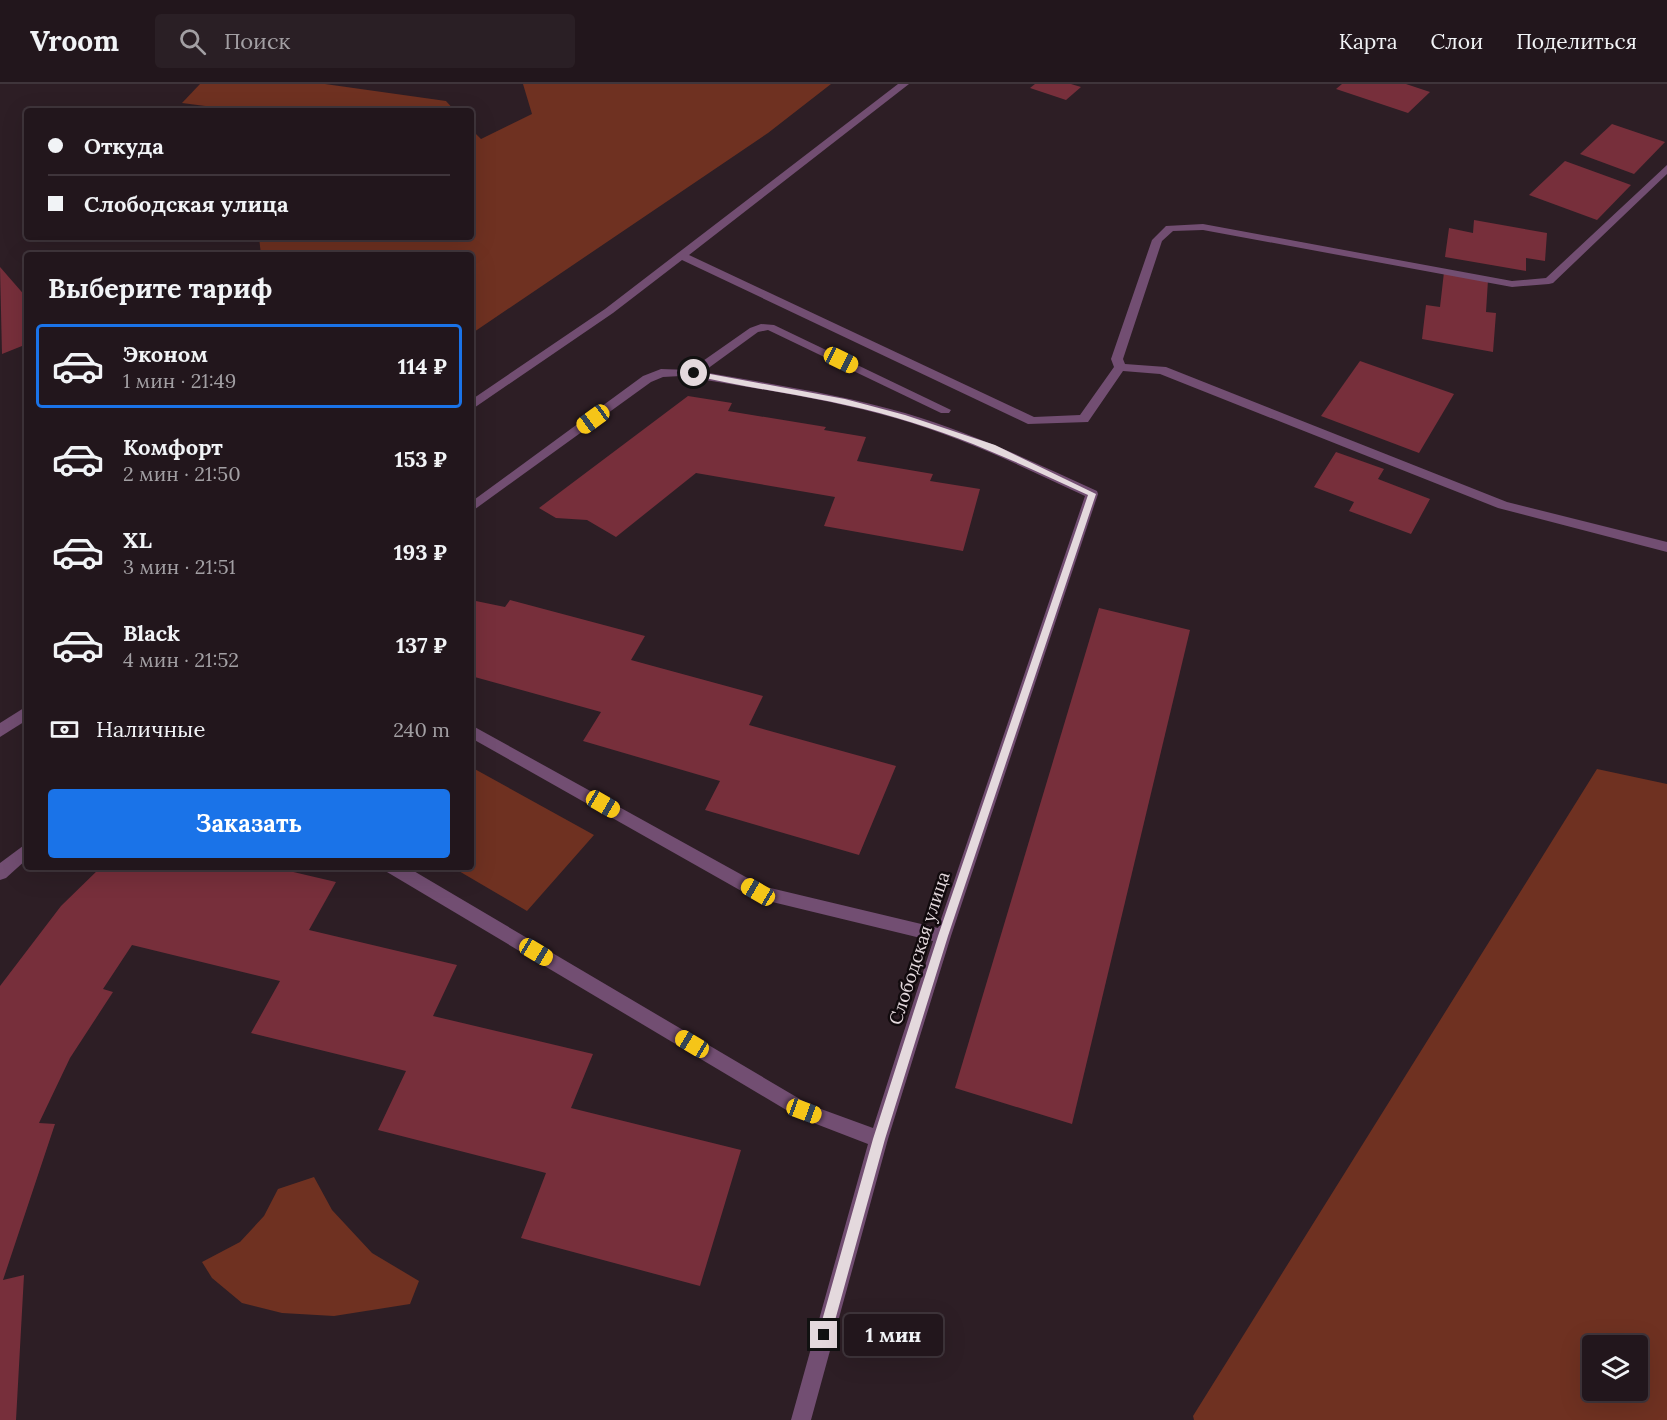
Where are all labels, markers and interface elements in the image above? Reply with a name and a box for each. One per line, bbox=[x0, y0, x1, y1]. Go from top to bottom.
search box bbox=[155, 14, 575, 68]
text: Vroom bbox=[30, 23, 119, 59]
icon: search bbox=[176, 25, 209, 58]
text: Поиск bbox=[224, 27, 290, 55]
text: Карта bbox=[1339, 28, 1398, 55]
text: Слои bbox=[1431, 28, 1483, 55]
text: Поделиться bbox=[1516, 28, 1637, 55]
text: Откуда bbox=[84, 132, 164, 160]
text: Слободская улица bbox=[84, 190, 289, 218]
text: Выберите тариф bbox=[48, 271, 272, 305]
icon: car bbox=[51, 339, 105, 393]
text: Эконом bbox=[123, 340, 208, 368]
car bbox=[821, 344, 861, 376]
text: 114 ₽ bbox=[398, 352, 447, 380]
route start bbox=[680, 359, 707, 386]
text: 1 мин · 21:49 bbox=[123, 368, 236, 393]
car bbox=[573, 401, 613, 437]
icon: car bbox=[51, 432, 105, 486]
text: Комфорт bbox=[123, 433, 223, 461]
text: 153 ₽ bbox=[394, 445, 447, 473]
text: 2 мин · 21:50 bbox=[123, 461, 241, 486]
icon: car bbox=[51, 525, 105, 579]
text: XL bbox=[123, 526, 152, 554]
text: 193 ₽ bbox=[394, 538, 447, 566]
text: 3 мин · 21:51 bbox=[123, 554, 236, 579]
icon: car bbox=[51, 618, 105, 672]
text: Black bbox=[123, 619, 180, 647]
text: 137 ₽ bbox=[396, 631, 447, 659]
text: 4 мин · 21:52 bbox=[123, 647, 239, 672]
icon: cash bbox=[48, 713, 81, 746]
text: Наличные bbox=[96, 715, 205, 743]
text: 240 m bbox=[393, 717, 450, 742]
car bbox=[583, 787, 623, 821]
button: Заказать bbox=[48, 789, 450, 858]
street label: Слободская улица bbox=[883, 869, 955, 1027]
car bbox=[738, 875, 778, 909]
car bbox=[516, 935, 556, 969]
car bbox=[672, 1027, 712, 1061]
car bbox=[784, 1096, 824, 1126]
callout: 1 мин bbox=[845, 1314, 944, 1356]
route end bbox=[810, 1321, 837, 1348]
text: 1 мин bbox=[866, 1322, 921, 1347]
map controls bbox=[1582, 1335, 1648, 1401]
button: layers bbox=[1582, 1335, 1648, 1401]

